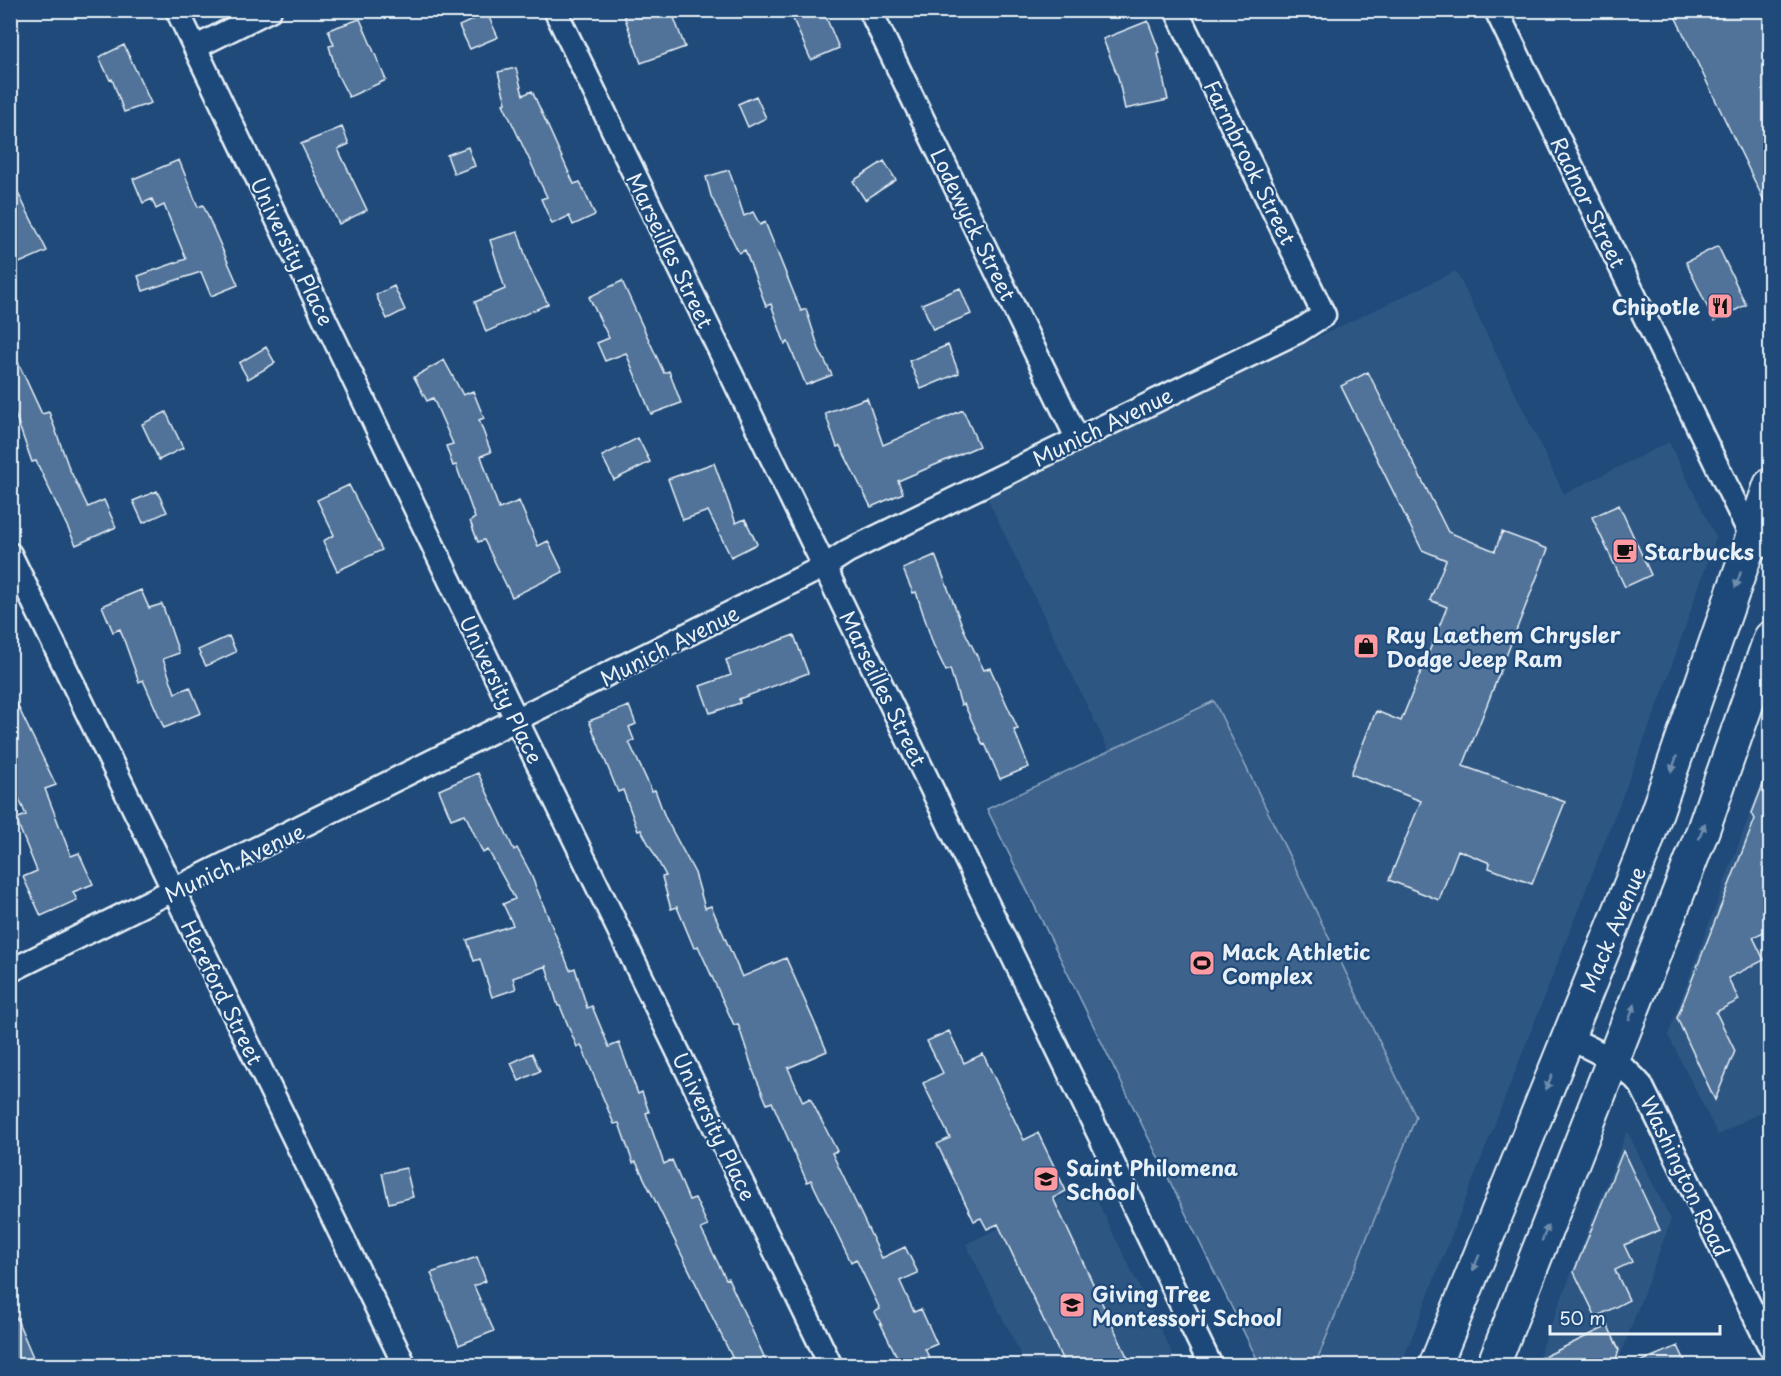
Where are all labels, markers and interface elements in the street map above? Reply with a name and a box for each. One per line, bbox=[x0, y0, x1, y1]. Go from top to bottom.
street label: Farmbrook Street bbox=[1197, 74, 1305, 250]
street label: Radnor Street bbox=[1543, 131, 1635, 273]
street label: Lodewyck Street bbox=[923, 142, 1025, 306]
street label: Marseilles Street bbox=[619, 167, 723, 333]
street label: University Place bbox=[243, 171, 343, 331]
place label: Chipotle bbox=[1612, 290, 1700, 322]
restaurant icon: Chipotle bbox=[1705, 291, 1735, 321]
street label: Munich Avenue bbox=[1026, 378, 1178, 474]
place label: Starbucks bbox=[1644, 535, 1754, 567]
cafe icon: Starbucks bbox=[1610, 536, 1640, 566]
one-way arrow bbox=[1732, 571, 1742, 589]
street label: Munich Avenue bbox=[594, 596, 744, 694]
street label: Marseilles Street bbox=[832, 605, 936, 771]
street label: University Place bbox=[452, 609, 552, 769]
place label: Ray Laethem Chrysler Dodge Jeep Ram bbox=[1386, 618, 1621, 674]
shop icon: Ray Laethem Chrysler Dodge Jeep Ram bbox=[1351, 631, 1381, 661]
one-way arrow bbox=[1668, 755, 1678, 773]
street label: Munich Avenue bbox=[158, 814, 310, 910]
one-way arrow bbox=[1698, 821, 1708, 839]
street label: Mack Avenue bbox=[1571, 861, 1653, 997]
street label: Hereford Street bbox=[174, 914, 272, 1070]
place label: Mack Athletic Complex bbox=[1222, 935, 1371, 991]
sports icon: Mack Athletic Complex bbox=[1187, 948, 1217, 978]
one-way arrow bbox=[1627, 1003, 1637, 1021]
street label: University Place bbox=[665, 1046, 765, 1206]
one-way arrow bbox=[1543, 1074, 1553, 1092]
street label: Washington Road bbox=[1633, 1090, 1739, 1262]
place label: Saint Philomena School bbox=[1066, 1151, 1238, 1207]
school or university icon: Saint Philomena School bbox=[1031, 1164, 1061, 1194]
one-way arrow bbox=[1541, 1224, 1550, 1242]
one-way arrow bbox=[1471, 1255, 1481, 1273]
place label: Giving Tree Montessori School bbox=[1092, 1277, 1282, 1333]
school or university icon: Giving Tree Montessori School bbox=[1057, 1290, 1087, 1320]
scale bar bbox=[1550, 1298, 1720, 1336]
text: 50 m bbox=[1559, 1304, 1606, 1331]

